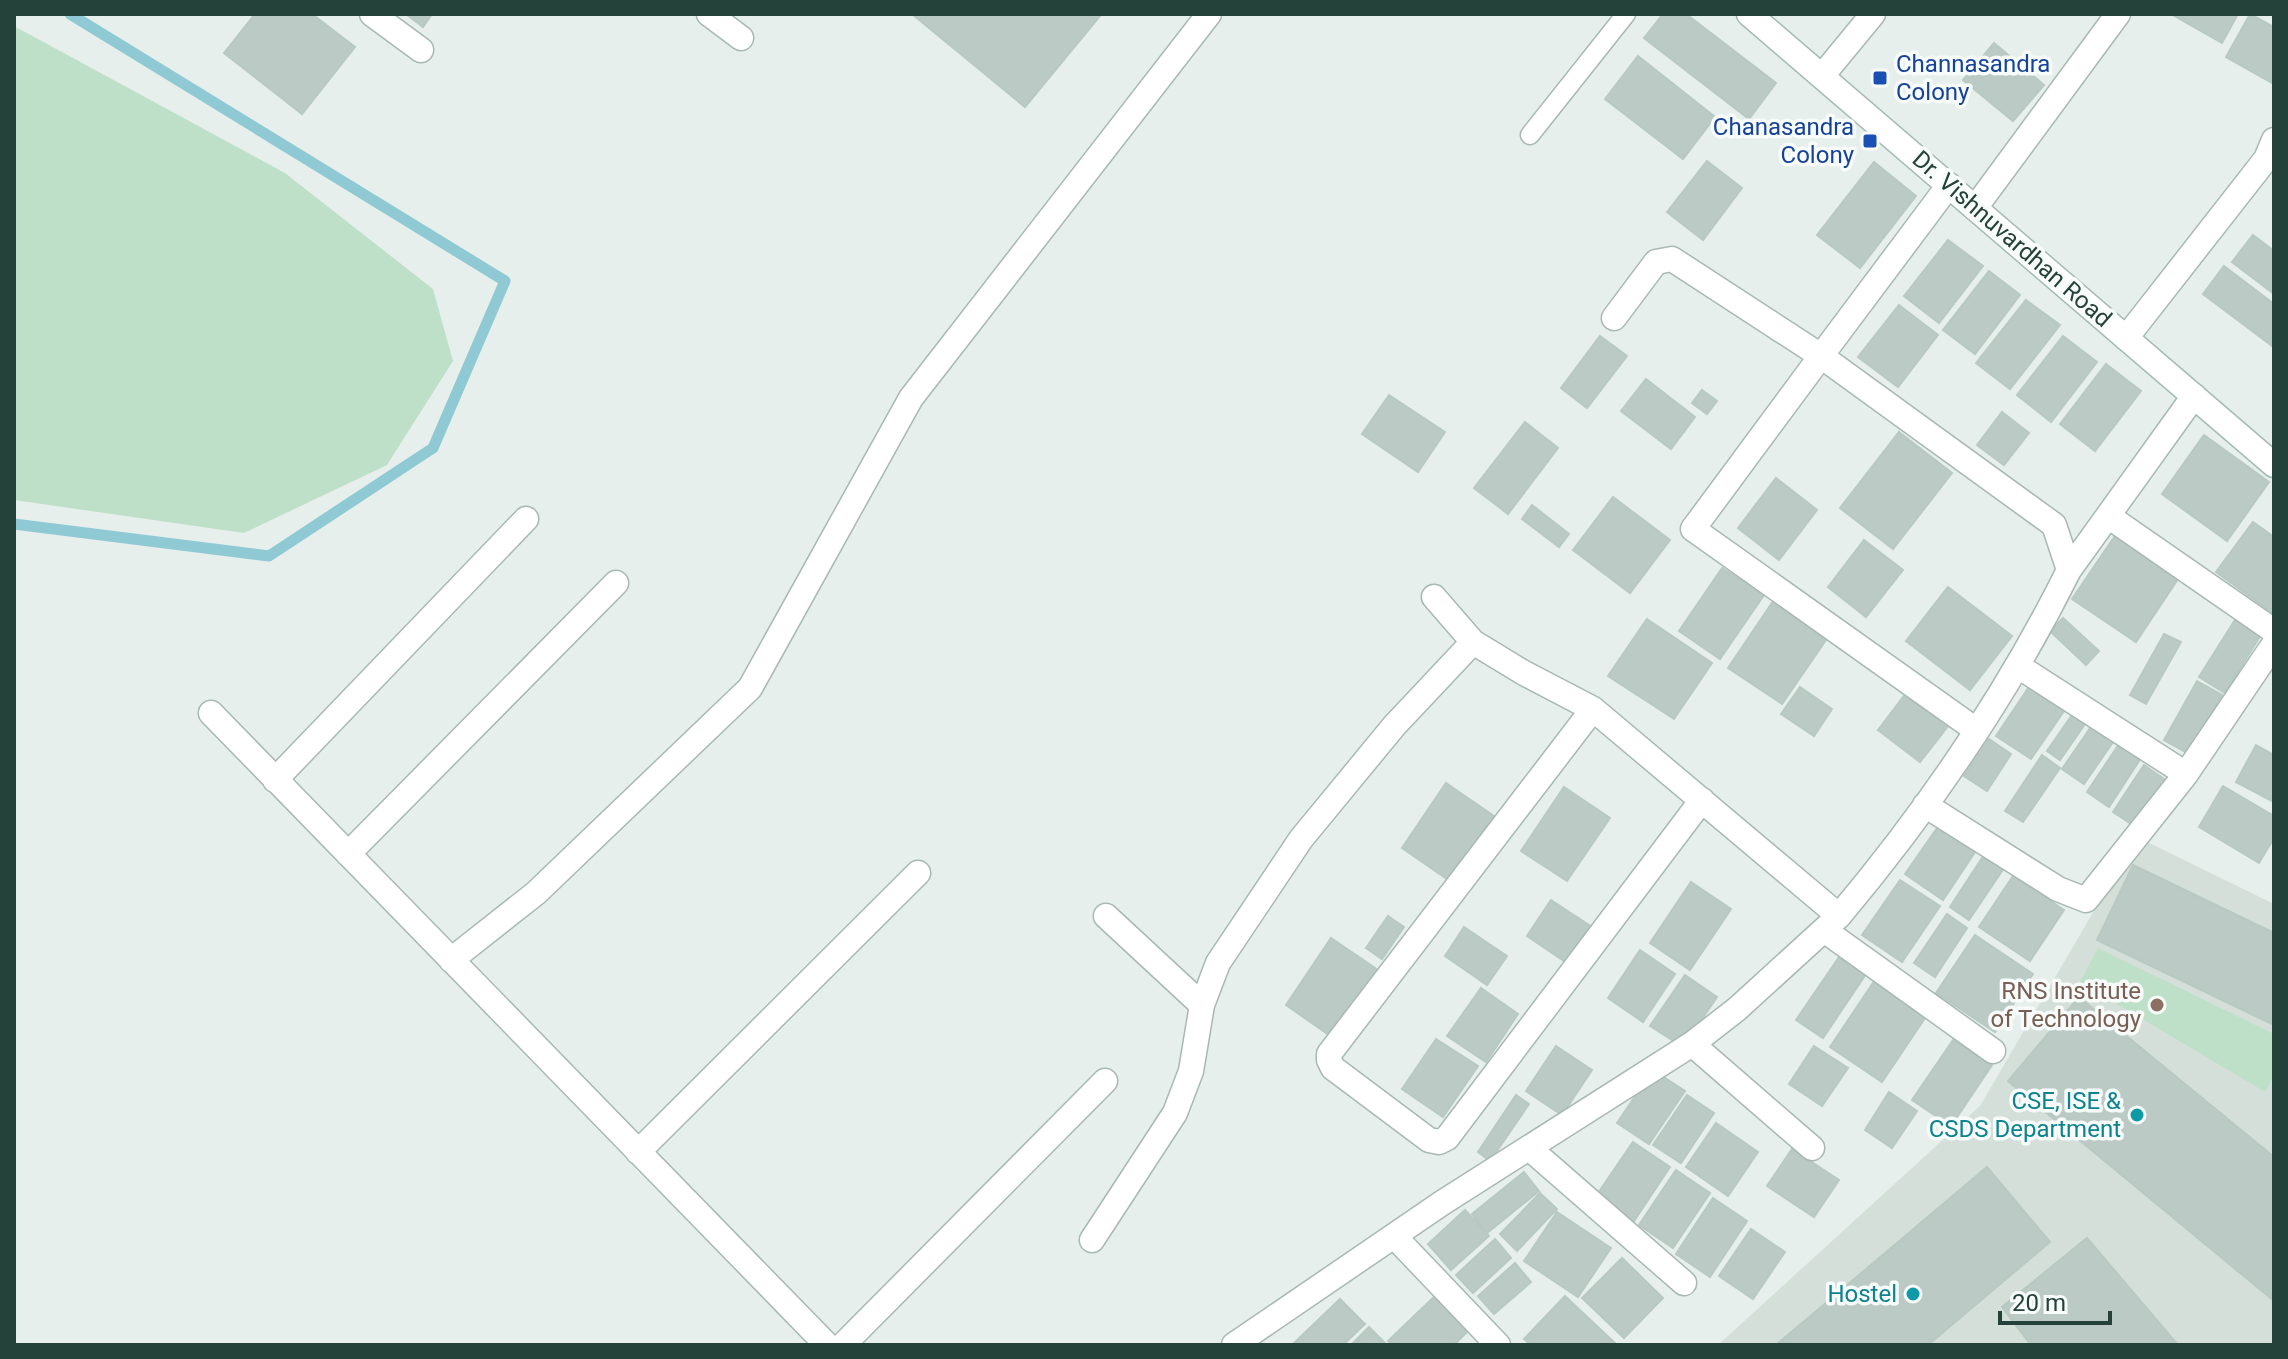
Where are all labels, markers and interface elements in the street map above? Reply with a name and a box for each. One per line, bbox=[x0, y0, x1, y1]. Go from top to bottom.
place label: Channasandra Colony bbox=[1896, 50, 2050, 106]
marker: Channasandra Colony bbox=[1871, 69, 1889, 87]
place label: Chanasandra Colony bbox=[1713, 113, 1855, 169]
marker: Chanasandra Colony bbox=[1861, 132, 1879, 150]
street label: Dr. Vishnuvardhan Road bbox=[1907, 145, 2117, 333]
place label: RNS Institute of Technology bbox=[1991, 977, 2142, 1033]
marker: RNS Institute of Technology bbox=[2148, 996, 2166, 1014]
place label: CSE, ISE & CSDS Department bbox=[1929, 1087, 2121, 1143]
marker: CSE, ISE & CSDS Department bbox=[2128, 1106, 2146, 1124]
scale bar bbox=[2000, 1275, 2110, 1325]
place label: Hostel bbox=[1827, 1280, 1897, 1308]
marker: Hostel bbox=[1904, 1285, 1922, 1303]
text: 20 m bbox=[2012, 1289, 2066, 1317]

